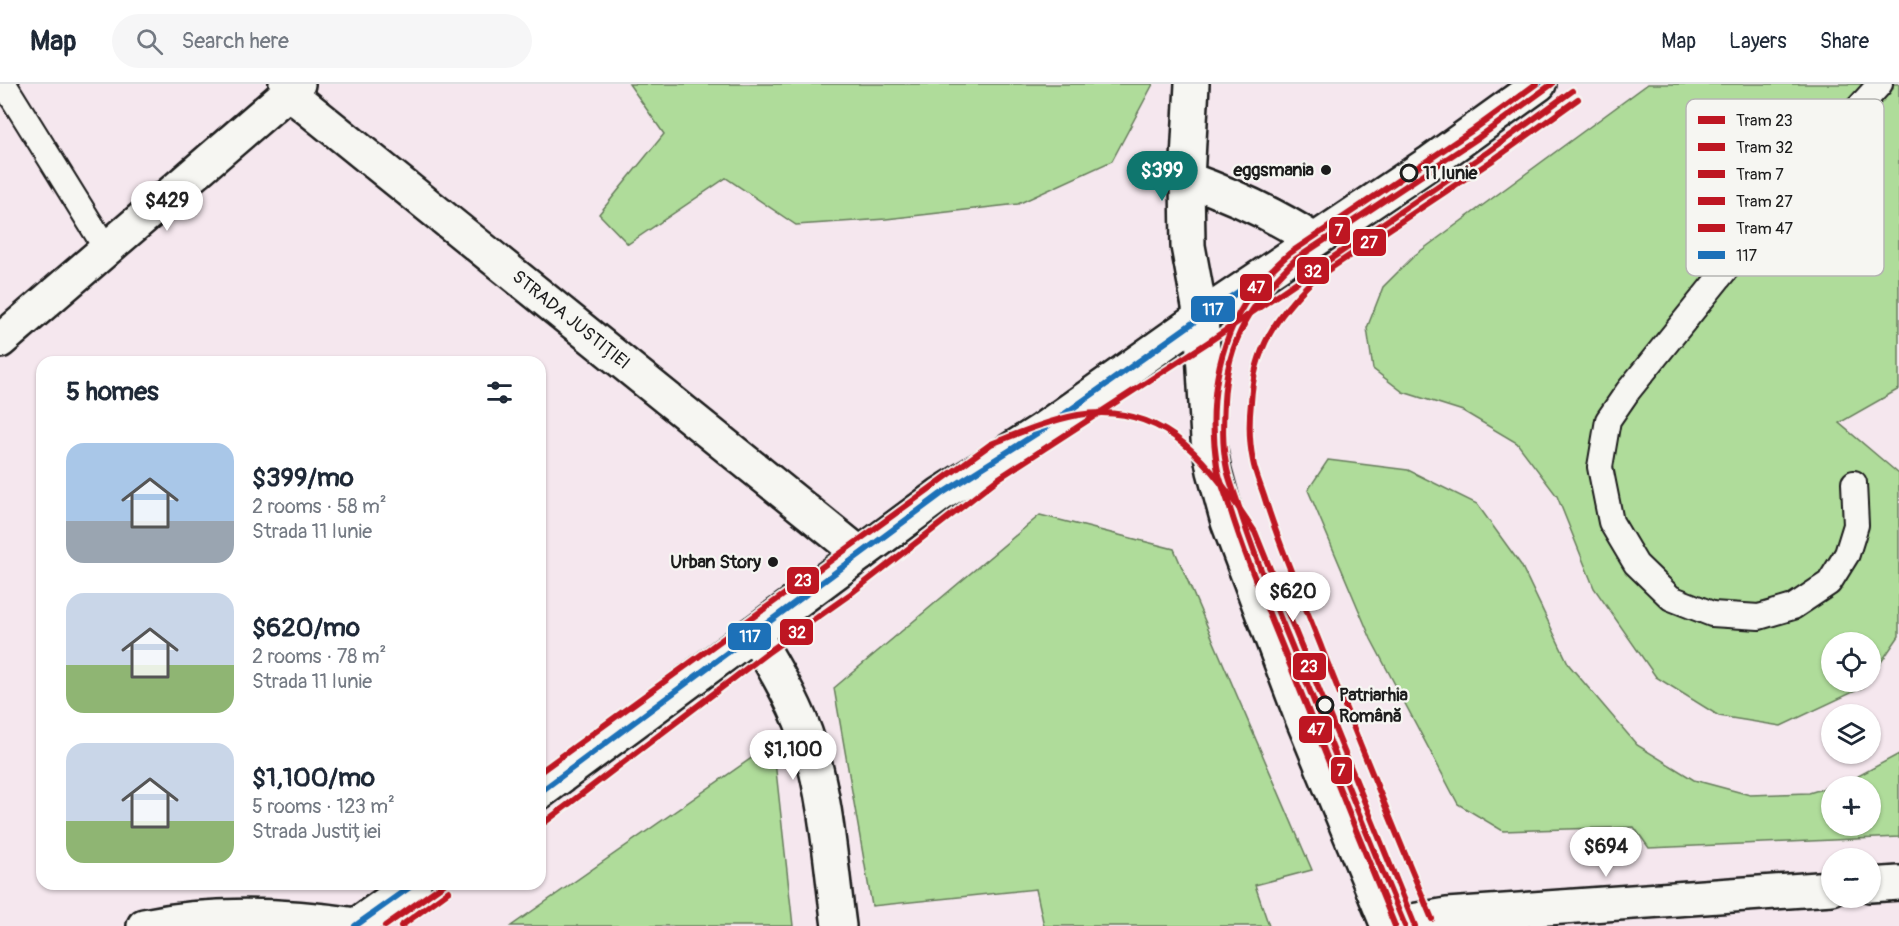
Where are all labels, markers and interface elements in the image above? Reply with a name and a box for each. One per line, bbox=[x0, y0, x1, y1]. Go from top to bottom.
search box bbox=[112, 14, 532, 68]
text: Map bbox=[30, 24, 76, 59]
icon: search bbox=[133, 25, 166, 58]
text: Search here bbox=[181, 27, 289, 55]
text: Map bbox=[1661, 28, 1696, 55]
text: Layers bbox=[1729, 28, 1787, 55]
text: Share bbox=[1820, 28, 1869, 55]
legend bbox=[1686, 99, 1884, 276]
text: Tram 23 bbox=[1736, 111, 1793, 131]
text: Tram 32 bbox=[1736, 138, 1793, 158]
pin: $399 bbox=[1126, 151, 1198, 202]
text: $399 bbox=[1141, 158, 1183, 183]
place label: eggsmania bbox=[1232, 159, 1315, 182]
place label: 11 Iunie bbox=[1423, 162, 1479, 185]
marker: eggsmania bbox=[1319, 163, 1333, 177]
marker: 11 Iunie bbox=[1400, 164, 1418, 182]
text: Tram 7 bbox=[1736, 165, 1784, 185]
pin: $429 bbox=[131, 181, 203, 232]
text: $429 bbox=[145, 188, 189, 213]
text: Tram 27 bbox=[1736, 192, 1793, 212]
line badge: 7 bbox=[1328, 216, 1351, 245]
text: Tram 47 bbox=[1736, 219, 1794, 239]
text: 7 bbox=[1335, 221, 1344, 241]
line badge: 27 bbox=[1352, 228, 1387, 257]
text: 27 bbox=[1360, 233, 1378, 253]
text: 117 bbox=[1736, 246, 1758, 266]
line badge: 32 bbox=[1296, 256, 1330, 285]
text: 32 bbox=[1304, 262, 1322, 282]
street label: STRADA JUSTIȚIEI bbox=[507, 265, 635, 375]
line badge: 47 bbox=[1239, 273, 1273, 302]
text: 47 bbox=[1247, 278, 1265, 298]
line badge: 117 bbox=[1190, 295, 1236, 323]
text: 117 bbox=[1203, 300, 1224, 320]
text: 5 homes bbox=[66, 376, 159, 408]
icon: filters bbox=[483, 376, 516, 409]
text: $399/mo bbox=[252, 462, 354, 494]
icon: home bbox=[114, 467, 186, 539]
text: 2 rooms · 58 m² bbox=[252, 494, 387, 519]
text: Strada 11 Iunie bbox=[252, 519, 372, 544]
place label: Urban Story bbox=[670, 551, 761, 574]
marker: Urban Story bbox=[766, 555, 780, 569]
line badge: 23 bbox=[786, 566, 820, 595]
text: 23 bbox=[794, 571, 812, 591]
pin: $620 bbox=[1257, 572, 1329, 623]
text: $620 bbox=[1269, 579, 1317, 604]
text: $620/mo bbox=[252, 612, 360, 644]
icon: home bbox=[114, 617, 186, 689]
line badge: 32 bbox=[779, 618, 814, 646]
line badge: 117 bbox=[727, 622, 772, 651]
text: 32 bbox=[788, 623, 806, 643]
text: 117 bbox=[740, 627, 761, 647]
map controls bbox=[1821, 632, 1881, 908]
button: locate bbox=[1821, 632, 1881, 692]
text: 2 rooms · 78 m² bbox=[252, 644, 386, 669]
line badge: 23 bbox=[1292, 652, 1327, 681]
text: 23 bbox=[1300, 657, 1318, 677]
text: Strada 11 Iunie bbox=[252, 669, 372, 694]
place label: Patriarhia Română bbox=[1339, 684, 1409, 728]
marker: Patriarhia Română bbox=[1316, 696, 1334, 714]
button: layers bbox=[1821, 704, 1881, 764]
line badge: 47 bbox=[1298, 715, 1333, 744]
text: 47 bbox=[1307, 720, 1325, 740]
pin: $1,100 bbox=[744, 730, 842, 781]
text: $1,100 bbox=[764, 737, 822, 762]
line badge: 7 bbox=[1330, 756, 1353, 785]
text: 7 bbox=[1337, 761, 1346, 781]
text: $1,100/mo bbox=[252, 762, 375, 794]
icon: home bbox=[114, 767, 186, 839]
button: + bbox=[1821, 776, 1881, 836]
text: 5 rooms · 123 m² bbox=[252, 794, 395, 819]
text: Strada Justiției bbox=[252, 819, 381, 844]
pin: $694 bbox=[1570, 827, 1642, 878]
text: $694 bbox=[1584, 834, 1628, 859]
button: − bbox=[1821, 848, 1881, 908]

